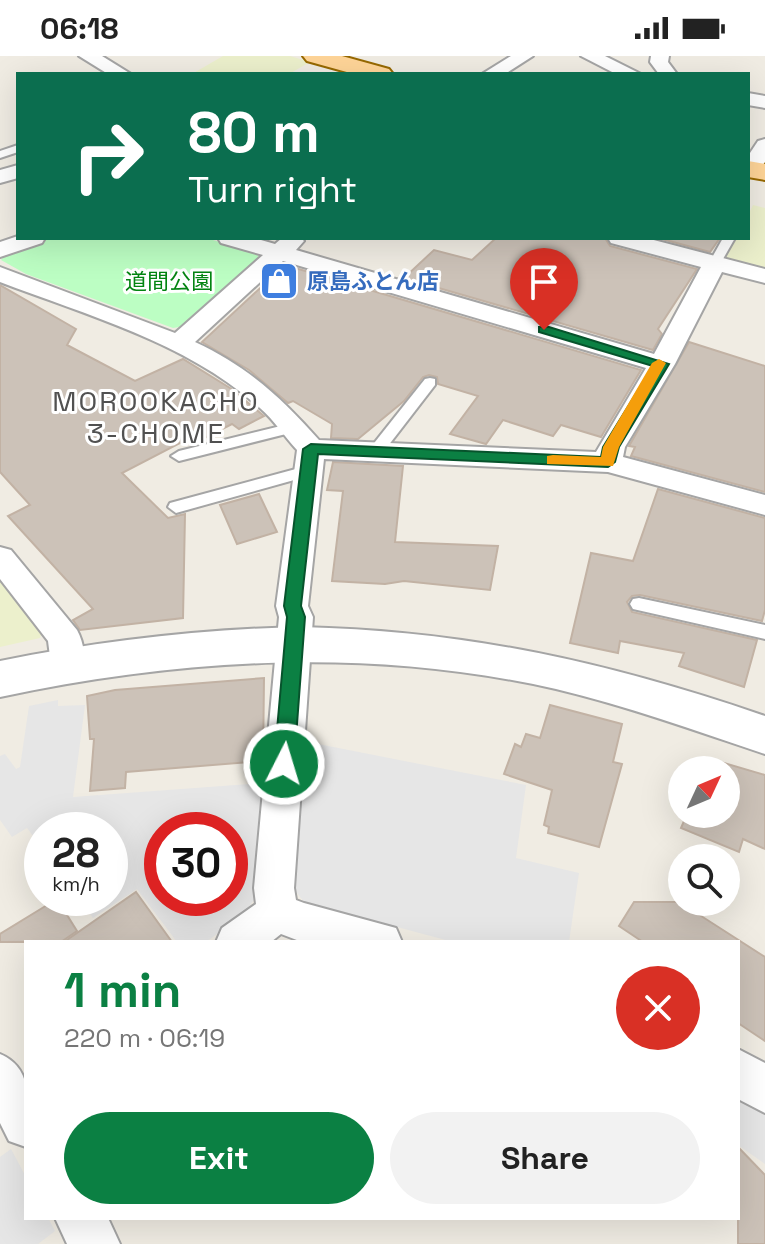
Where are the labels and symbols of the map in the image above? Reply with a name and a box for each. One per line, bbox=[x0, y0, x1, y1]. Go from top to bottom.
pin bbox=[510, 248, 578, 330]
shop icon: 原島ふとん店 bbox=[258, 260, 300, 302]
park label: 道間公園 bbox=[125, 267, 213, 295]
place label: 原島ふとん店 bbox=[307, 267, 439, 295]
district label: MOROOKACHO 3-CHOME bbox=[52, 383, 260, 451]
position arrow bbox=[242, 722, 326, 806]
north arrow bbox=[668, 756, 740, 828]
speed limit sign: 30 bbox=[144, 812, 248, 916]

